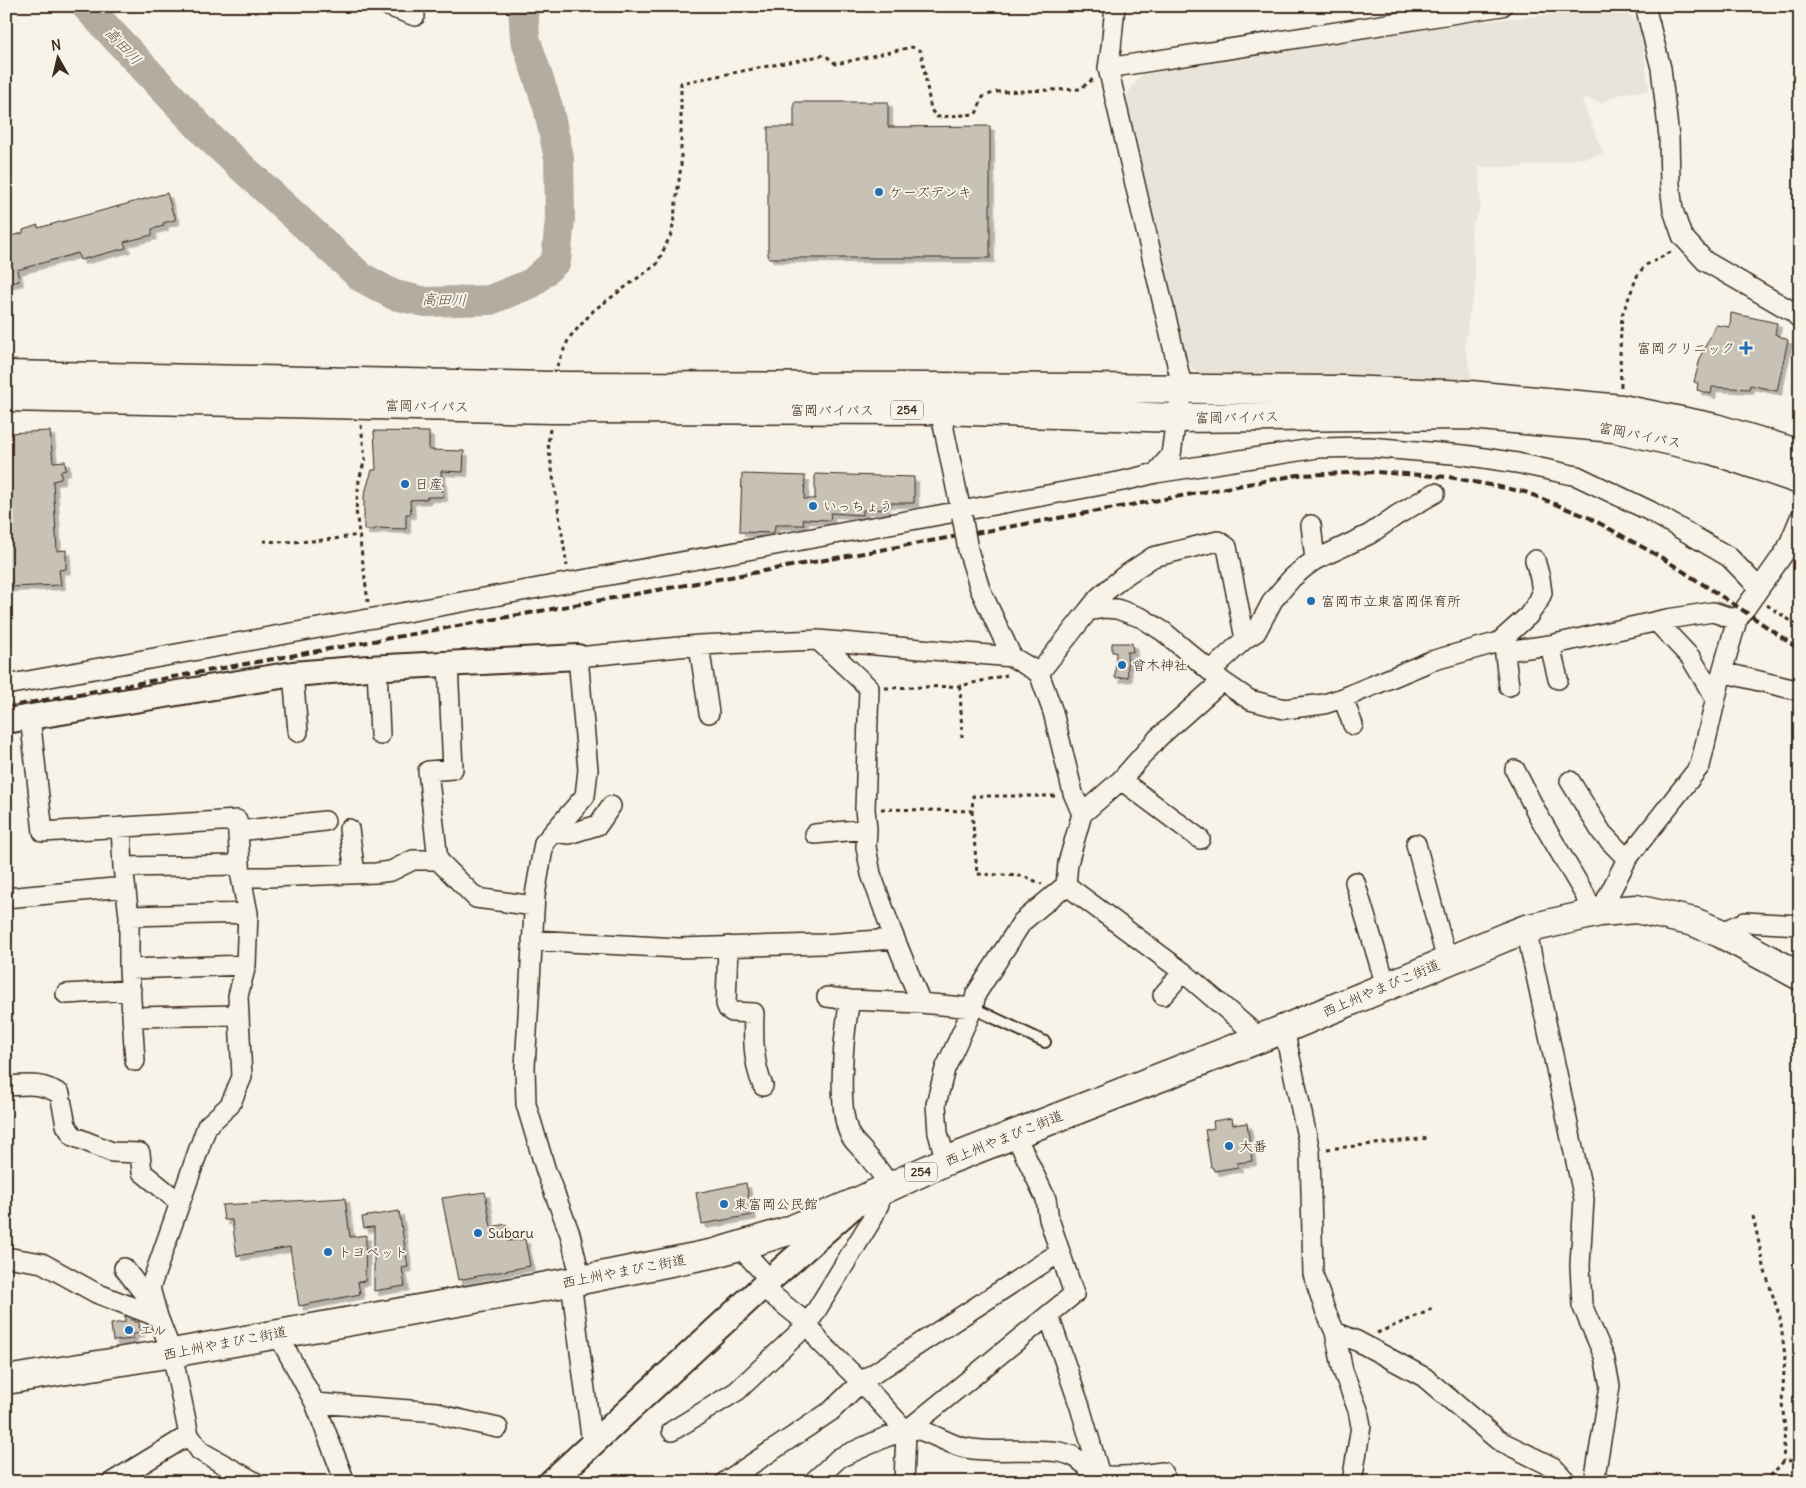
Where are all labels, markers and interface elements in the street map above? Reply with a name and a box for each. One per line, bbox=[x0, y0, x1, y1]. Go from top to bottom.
water label: 高田川 bbox=[101, 23, 146, 69]
north arrow bbox=[32, 32, 82, 82]
text: N bbox=[50, 36, 62, 55]
place label: ケーズデンキ bbox=[889, 183, 972, 201]
marker: ケーズデンキ bbox=[873, 186, 885, 198]
water label: 高田川 bbox=[421, 290, 467, 309]
place label: 富岡クリニック bbox=[1637, 339, 1735, 357]
marker: 富岡クリニック bbox=[1739, 341, 1753, 355]
street label: 富岡バイパス bbox=[385, 396, 469, 416]
road number: 254 bbox=[891, 400, 923, 420]
street label: 富岡バイパス bbox=[790, 401, 874, 419]
street label: 富岡バイパス bbox=[1195, 407, 1279, 427]
street label: 富岡バイパス bbox=[1597, 418, 1683, 452]
place label: 日産 bbox=[415, 475, 443, 493]
marker: 日産 bbox=[399, 478, 411, 490]
place label: いっちょう bbox=[823, 497, 893, 515]
marker: いっちょう bbox=[807, 500, 819, 512]
place label: 富岡市立東富岡保育所 bbox=[1321, 592, 1461, 610]
marker: 富岡市立東富岡保育所 bbox=[1305, 595, 1317, 607]
place label: 曾木神社 bbox=[1132, 656, 1188, 674]
marker: 曾木神社 bbox=[1116, 659, 1128, 671]
street label: 西上州やまびこ街道 bbox=[1319, 955, 1443, 1021]
street label: 西上州やまびこ街道 bbox=[942, 1106, 1066, 1170]
place label: 大番 bbox=[1239, 1137, 1267, 1155]
marker: 大番 bbox=[1223, 1140, 1235, 1152]
road number: 254 bbox=[905, 1162, 937, 1182]
place label: 東富岡公民館 bbox=[734, 1195, 818, 1213]
marker: 東富岡公民館 bbox=[718, 1198, 730, 1210]
place label: Subaru bbox=[488, 1224, 534, 1242]
marker: Subaru bbox=[472, 1227, 484, 1239]
place label: トヨペット bbox=[338, 1243, 408, 1261]
marker: トヨペット bbox=[322, 1246, 334, 1258]
street label: 西上州やまびこ街道 bbox=[560, 1250, 688, 1292]
place label: エル bbox=[139, 1321, 167, 1339]
street label: 西上州やまびこ街道 bbox=[161, 1322, 289, 1364]
marker: エル bbox=[123, 1324, 135, 1336]

